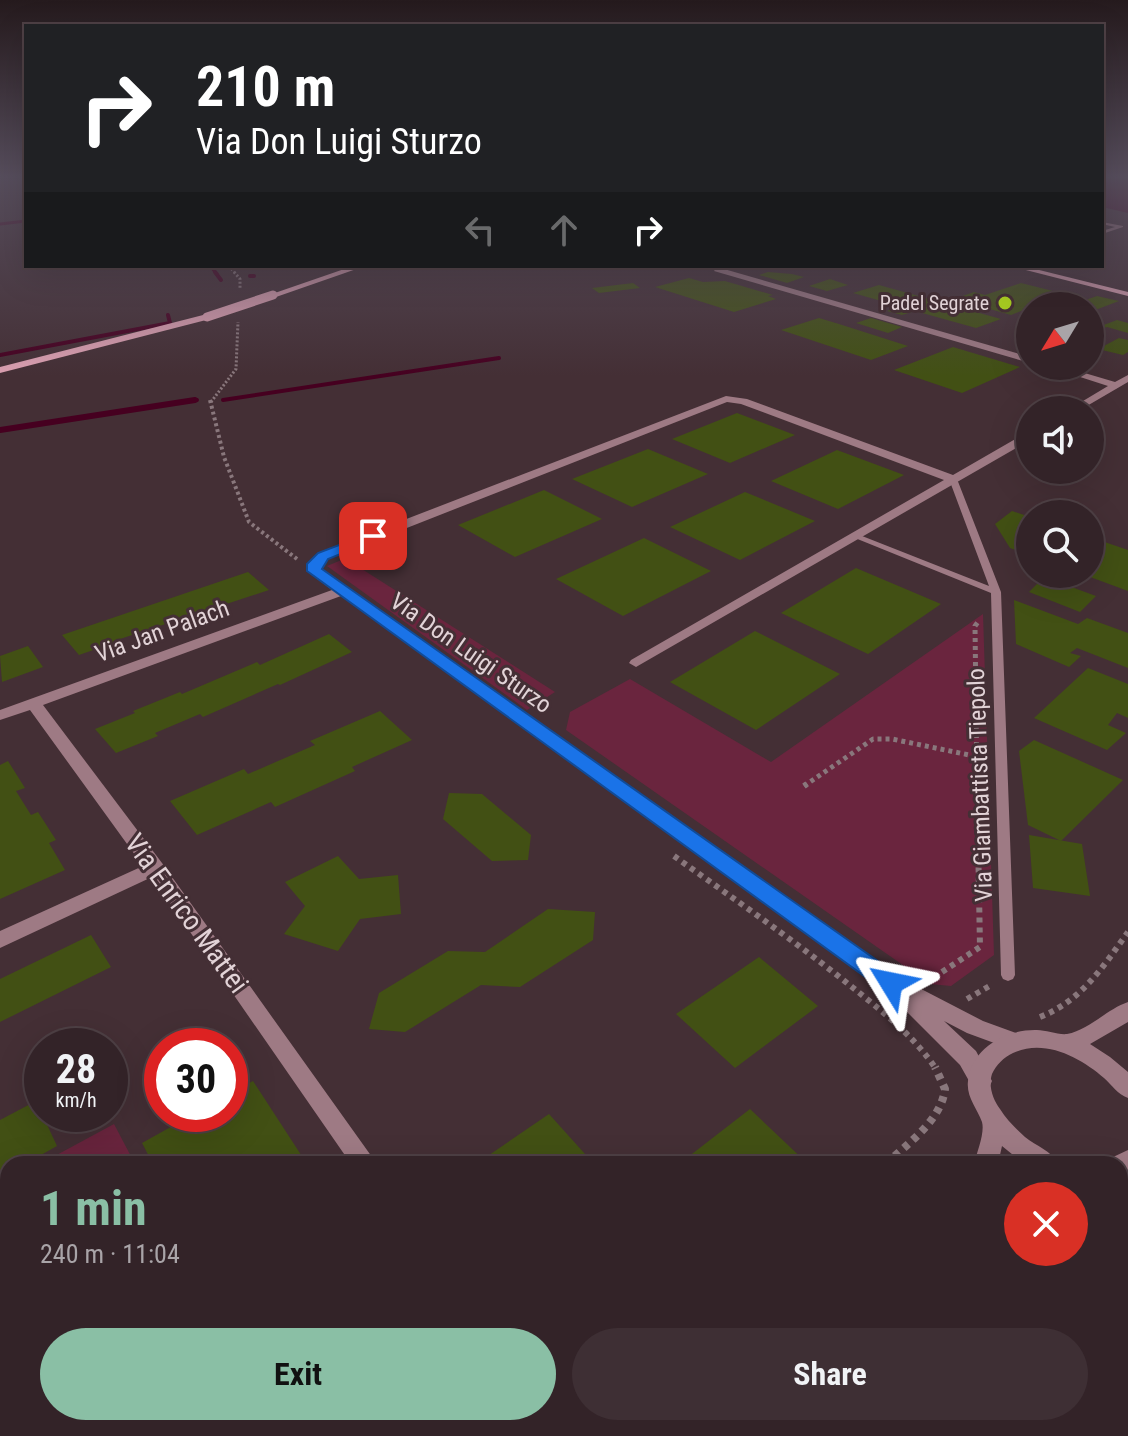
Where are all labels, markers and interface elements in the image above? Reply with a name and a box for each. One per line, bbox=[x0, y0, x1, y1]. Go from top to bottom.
text: 210 m bbox=[196, 54, 335, 120]
icon: right bbox=[64, 56, 168, 160]
text: Via Don Luigi Sturzo bbox=[196, 121, 482, 163]
icon: left bbox=[458, 208, 502, 252]
icon: ahead bbox=[542, 208, 586, 252]
icon: right bbox=[626, 208, 670, 252]
place label: Padel Segrate bbox=[880, 291, 989, 315]
north arrow bbox=[1016, 292, 1104, 380]
map controls bbox=[1016, 292, 1104, 588]
marker: Padel Segrate bbox=[996, 294, 1014, 312]
button: sound bbox=[1016, 396, 1104, 484]
button: search bbox=[1016, 500, 1104, 588]
pin bbox=[339, 502, 407, 570]
icon: arrive bbox=[351, 514, 395, 558]
street label: Via Don Luigi Sturzo bbox=[385, 587, 557, 719]
street label: Via Jan Palach bbox=[91, 594, 233, 668]
street label: Via Giambattista Tiepolo bbox=[962, 668, 998, 902]
street label: Via Enrico Mattei bbox=[118, 827, 255, 999]
position arrow bbox=[849, 941, 933, 1025]
speed limit sign: 30 bbox=[144, 1028, 248, 1132]
text: 28 bbox=[56, 1046, 96, 1093]
text: km/h bbox=[55, 1088, 97, 1112]
text: 1 min bbox=[40, 1180, 147, 1237]
button: close bbox=[1004, 1182, 1088, 1266]
text: 240 m · 11:04 bbox=[40, 1239, 180, 1269]
button: Exit bbox=[40, 1328, 556, 1420]
button: Share bbox=[572, 1328, 1088, 1420]

